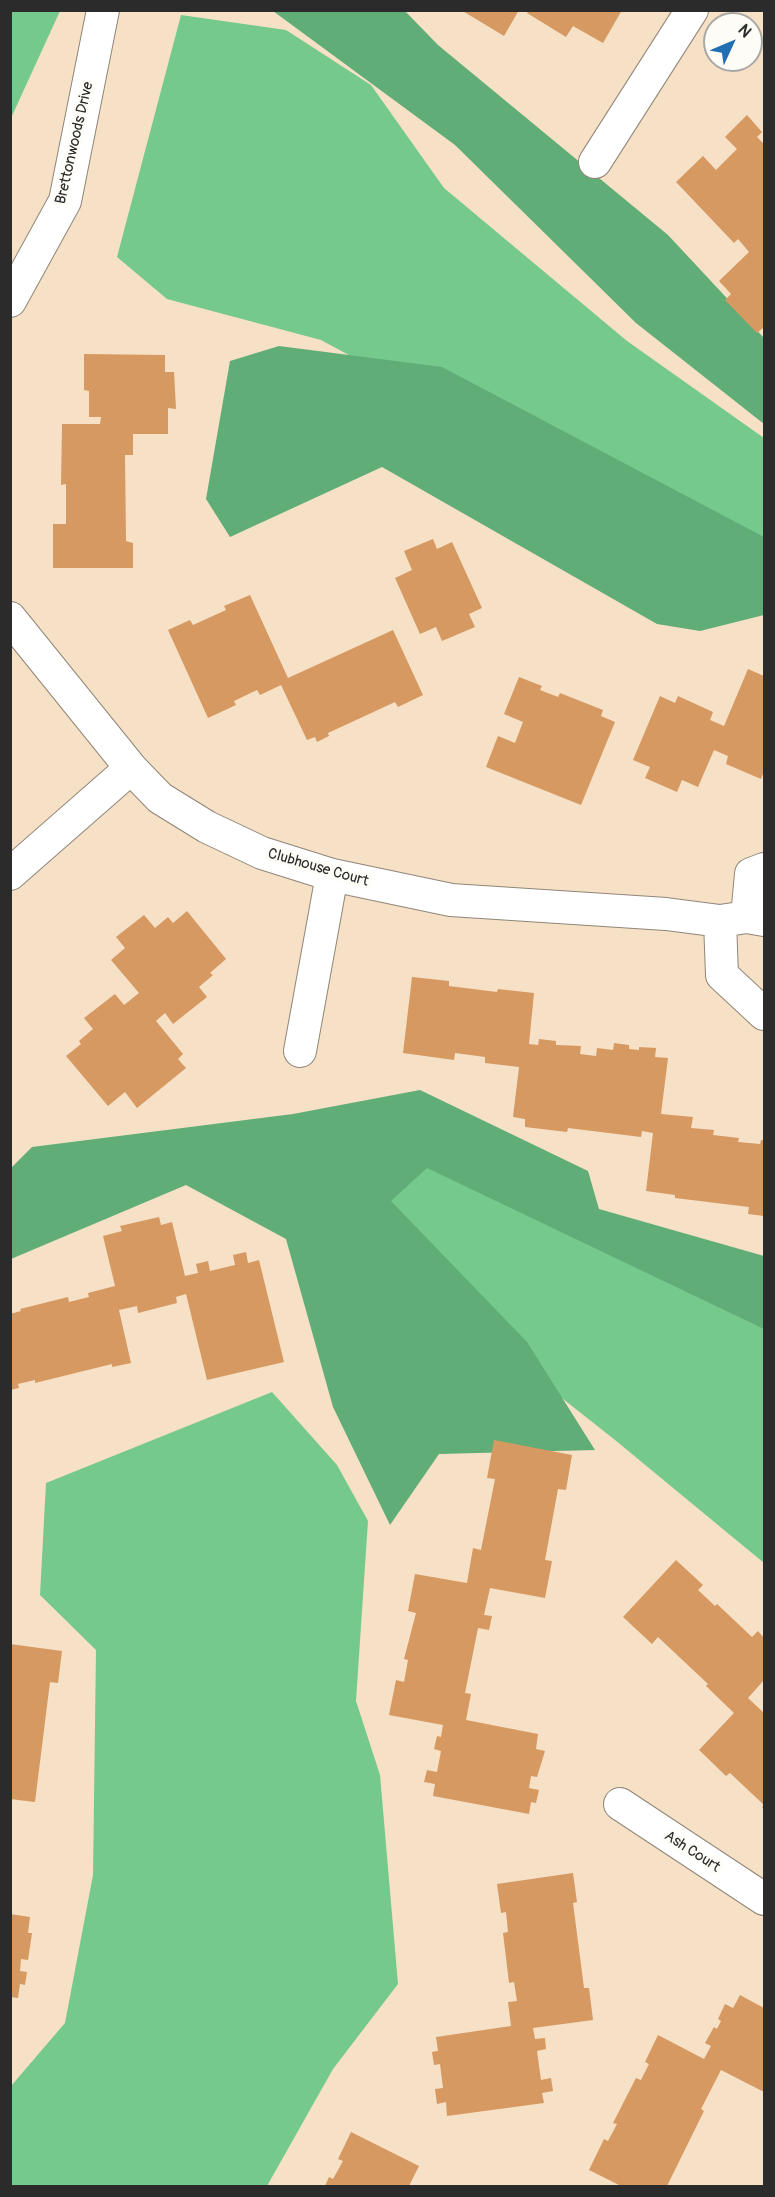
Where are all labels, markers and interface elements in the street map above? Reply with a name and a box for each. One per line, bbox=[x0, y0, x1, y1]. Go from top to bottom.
north arrow bbox=[703, 12, 763, 72]
text: N bbox=[734, 20, 755, 42]
street label: Brettonwoods Drive bbox=[52, 80, 98, 206]
street label: Clubhouse Court bbox=[266, 845, 370, 891]
street label: Ash Court bbox=[661, 1827, 723, 1877]

